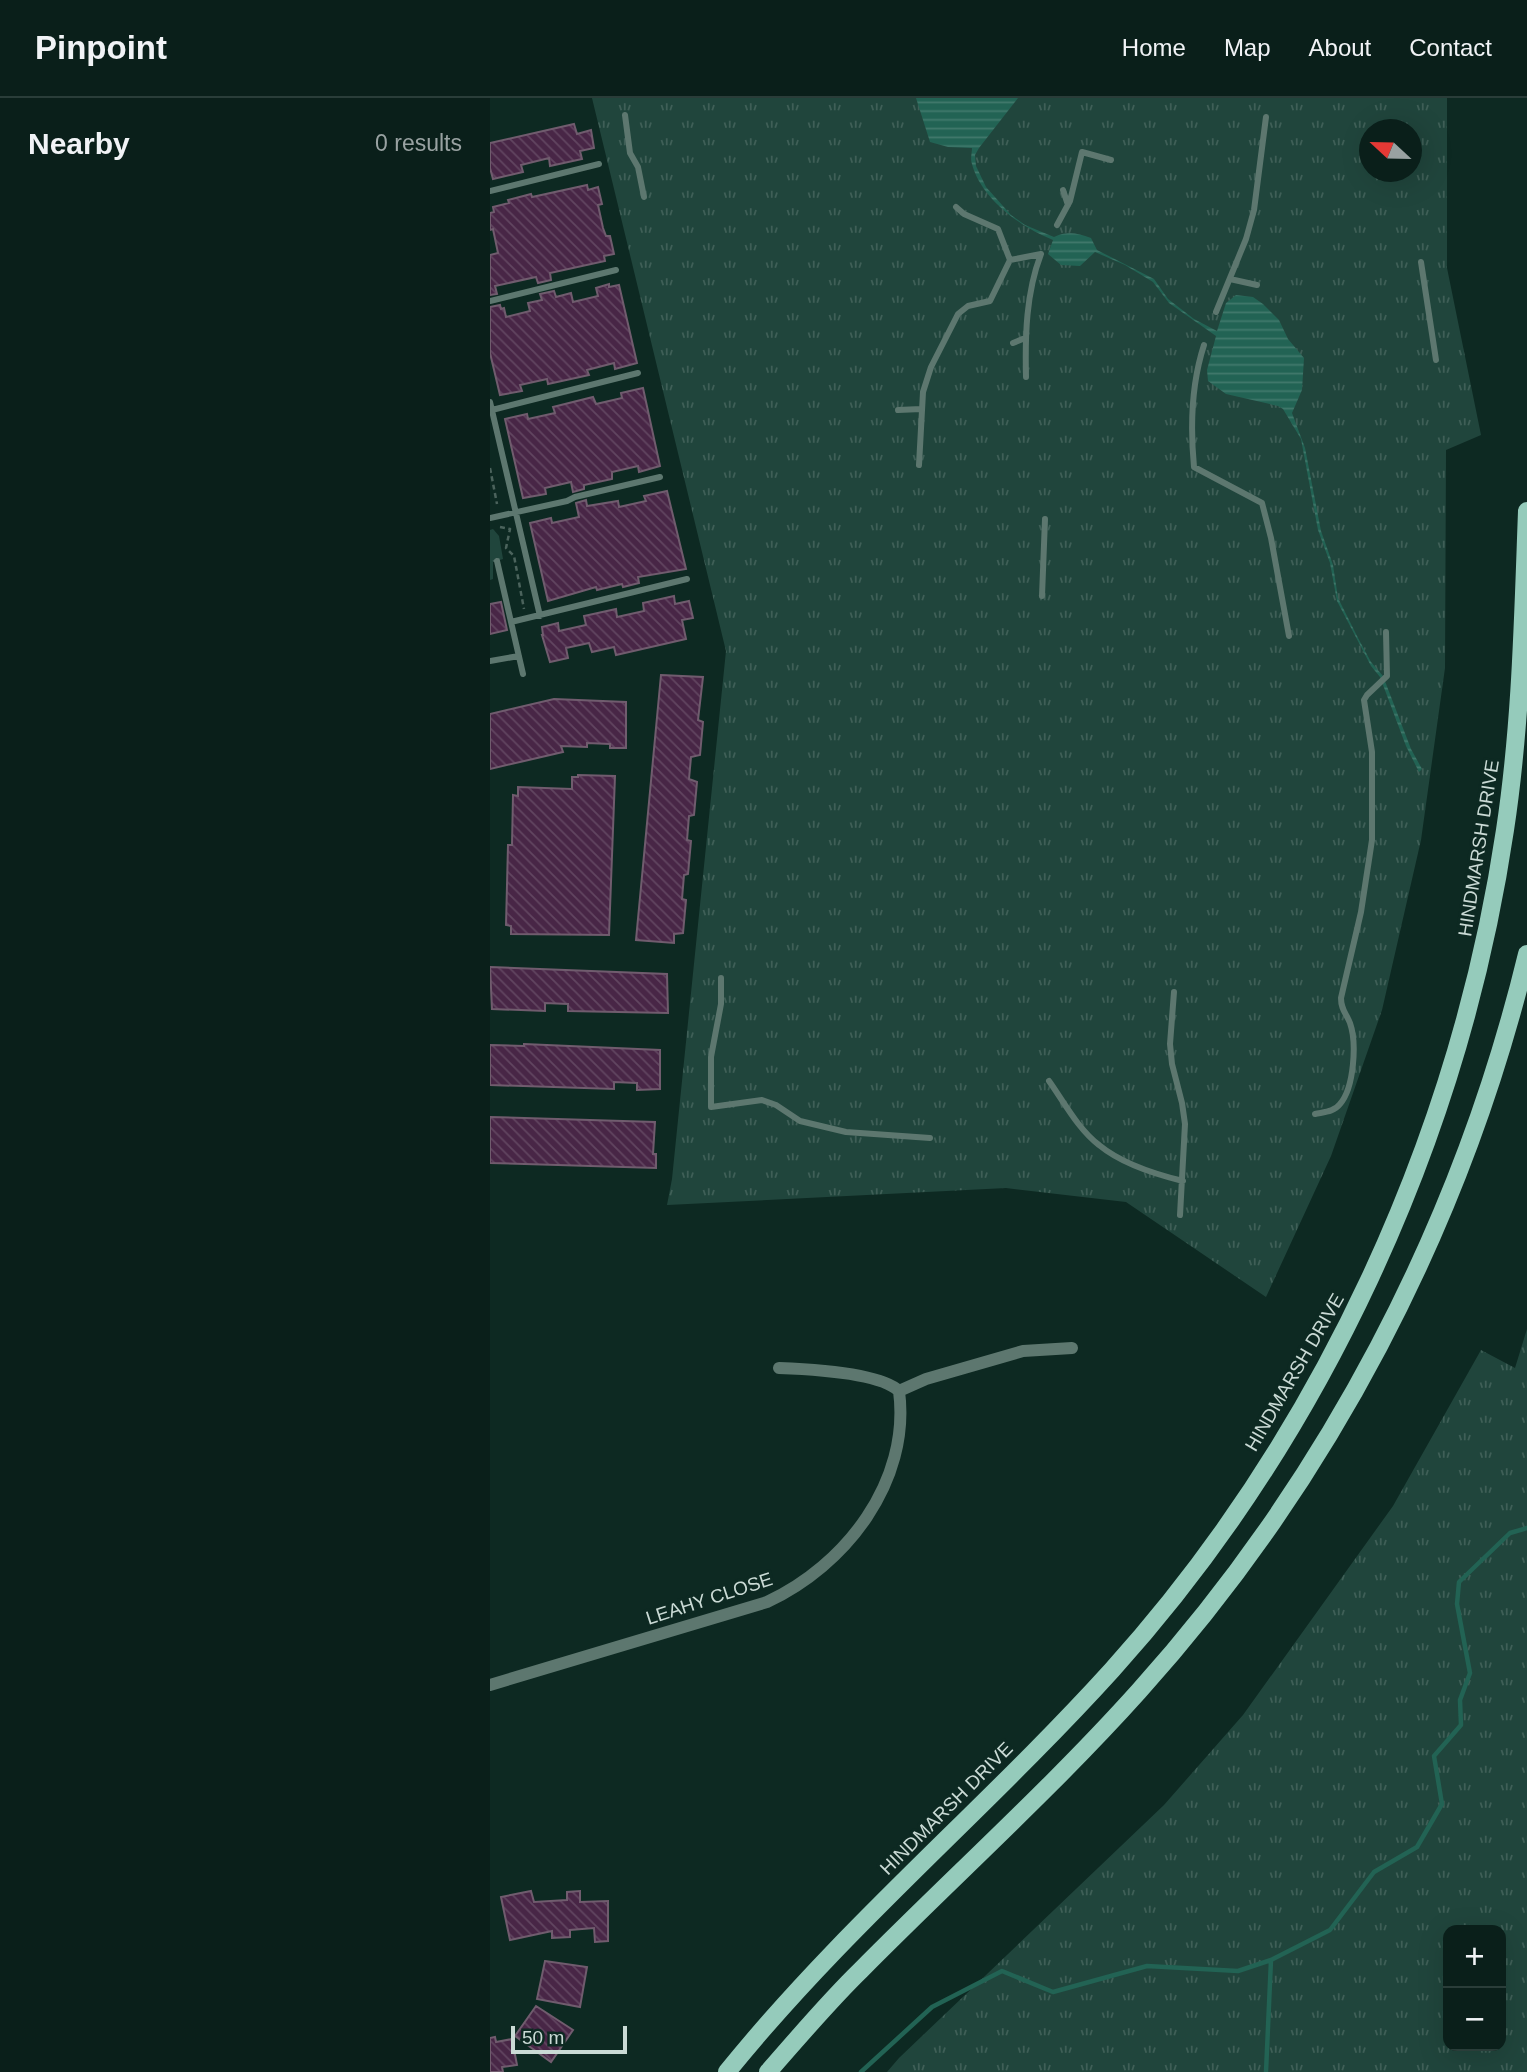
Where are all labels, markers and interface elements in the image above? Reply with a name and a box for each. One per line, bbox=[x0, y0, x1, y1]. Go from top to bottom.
text: Pinpoint bbox=[35, 29, 167, 66]
text: Home bbox=[1122, 34, 1186, 61]
text: Map bbox=[1224, 34, 1271, 61]
text: About bbox=[1309, 34, 1371, 61]
text: Contact bbox=[1409, 34, 1492, 61]
north arrow bbox=[1359, 119, 1422, 182]
text: Nearby bbox=[28, 127, 130, 160]
text: 0 results bbox=[375, 130, 462, 156]
street label: HINDMARSH DRIVE bbox=[1454, 758, 1503, 938]
street label: HINDMARSH DRIVE bbox=[1241, 1290, 1348, 1455]
street label: LEAHY CLOSE bbox=[643, 1568, 775, 1629]
street label: HINDMARSH DRIVE bbox=[876, 1738, 1017, 1879]
map controls bbox=[1443, 1925, 1506, 2051]
button: + bbox=[1443, 1925, 1506, 1988]
button: − bbox=[1443, 1988, 1506, 2051]
scale bar bbox=[511, 2023, 626, 2055]
text: 50 m bbox=[522, 2027, 564, 2048]

